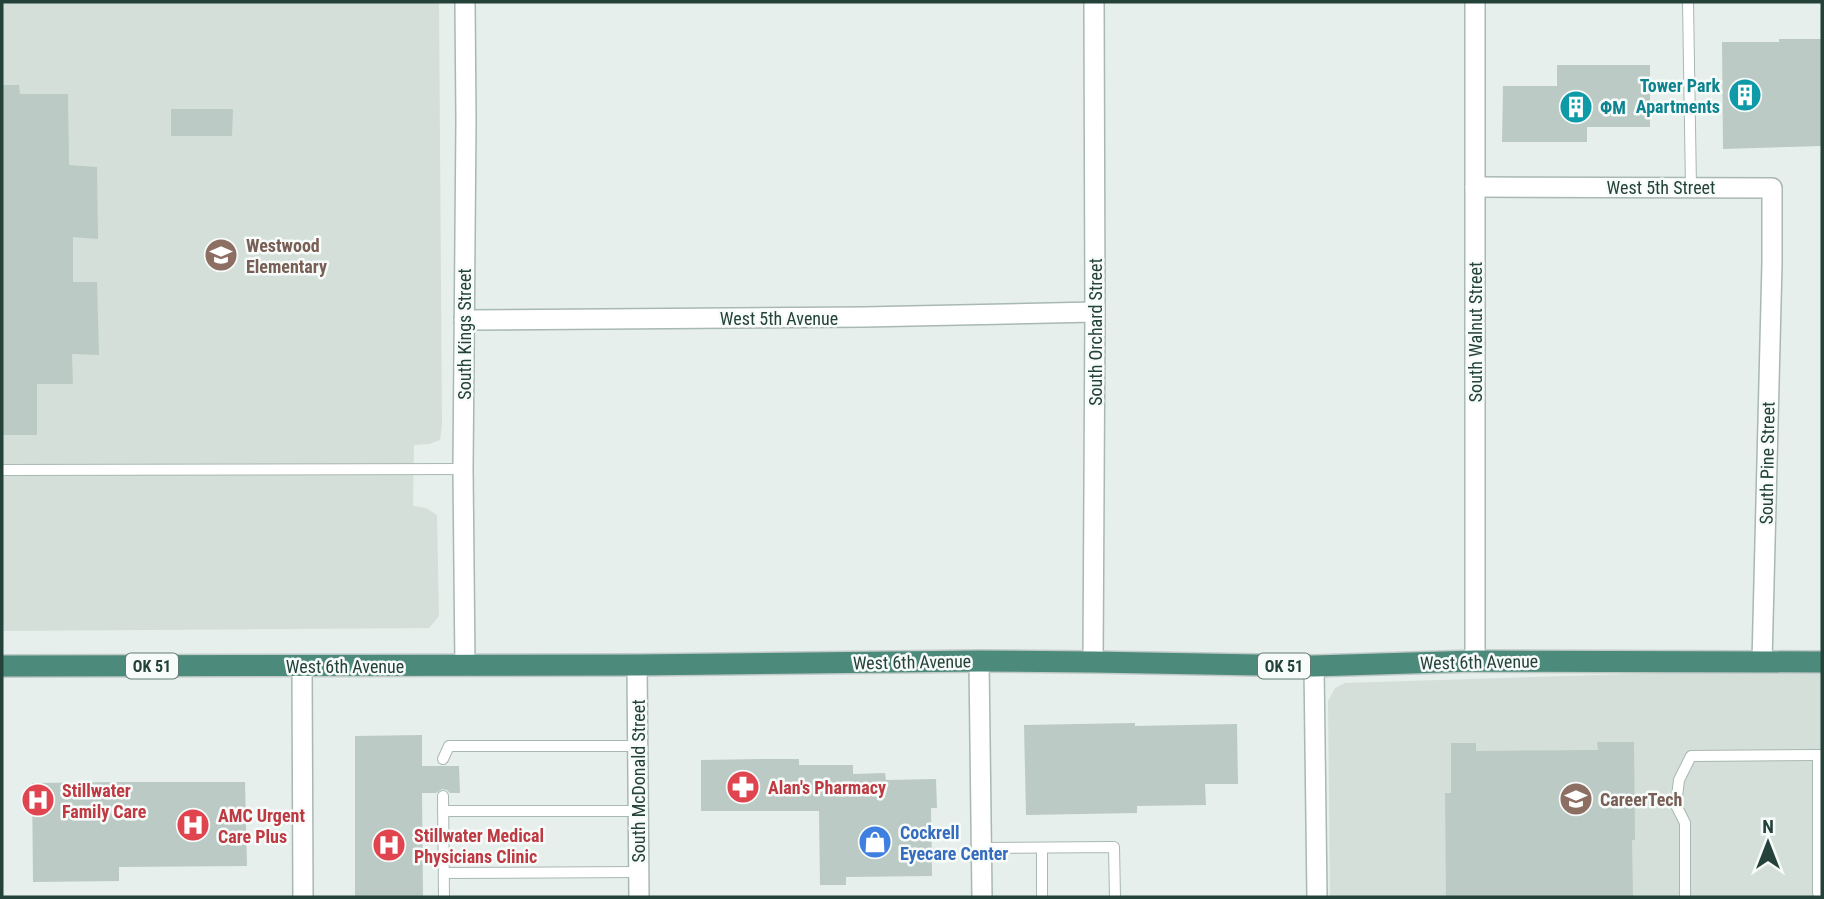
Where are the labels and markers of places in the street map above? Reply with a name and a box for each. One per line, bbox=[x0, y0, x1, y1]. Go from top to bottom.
place label: Tower Park Apartments bbox=[1636, 75, 1720, 117]
building icon: Tower Park Apartments bbox=[1726, 76, 1764, 114]
building icon: ΦΜ bbox=[1557, 88, 1595, 126]
place label: ΦΜ bbox=[1600, 97, 1626, 118]
place label: Westwood Elementary bbox=[246, 235, 327, 277]
school or university icon: Westwood Elementary bbox=[202, 236, 240, 274]
pharmacy icon: Alan's Pharmacy bbox=[724, 768, 762, 806]
place label: Alan's Pharmacy bbox=[768, 777, 886, 798]
place label: Stillwater Family Care bbox=[62, 780, 147, 822]
school or university icon: CareerTech bbox=[1557, 780, 1595, 818]
hospital icon: Stillwater Family Care bbox=[19, 781, 57, 819]
place label: CareerTech bbox=[1600, 789, 1682, 810]
place label: AMC Urgent Care Plus bbox=[218, 805, 305, 847]
hospital icon: AMC Urgent Care Plus bbox=[174, 806, 212, 844]
place label: Cockrell Eyecare Center bbox=[900, 822, 1008, 864]
shop icon: Cockrell Eyecare Center bbox=[856, 823, 894, 861]
place label: Stillwater Medical Physicians Clinic bbox=[414, 825, 544, 867]
hospital icon: Stillwater Medical Physicians Clinic bbox=[370, 826, 408, 864]

